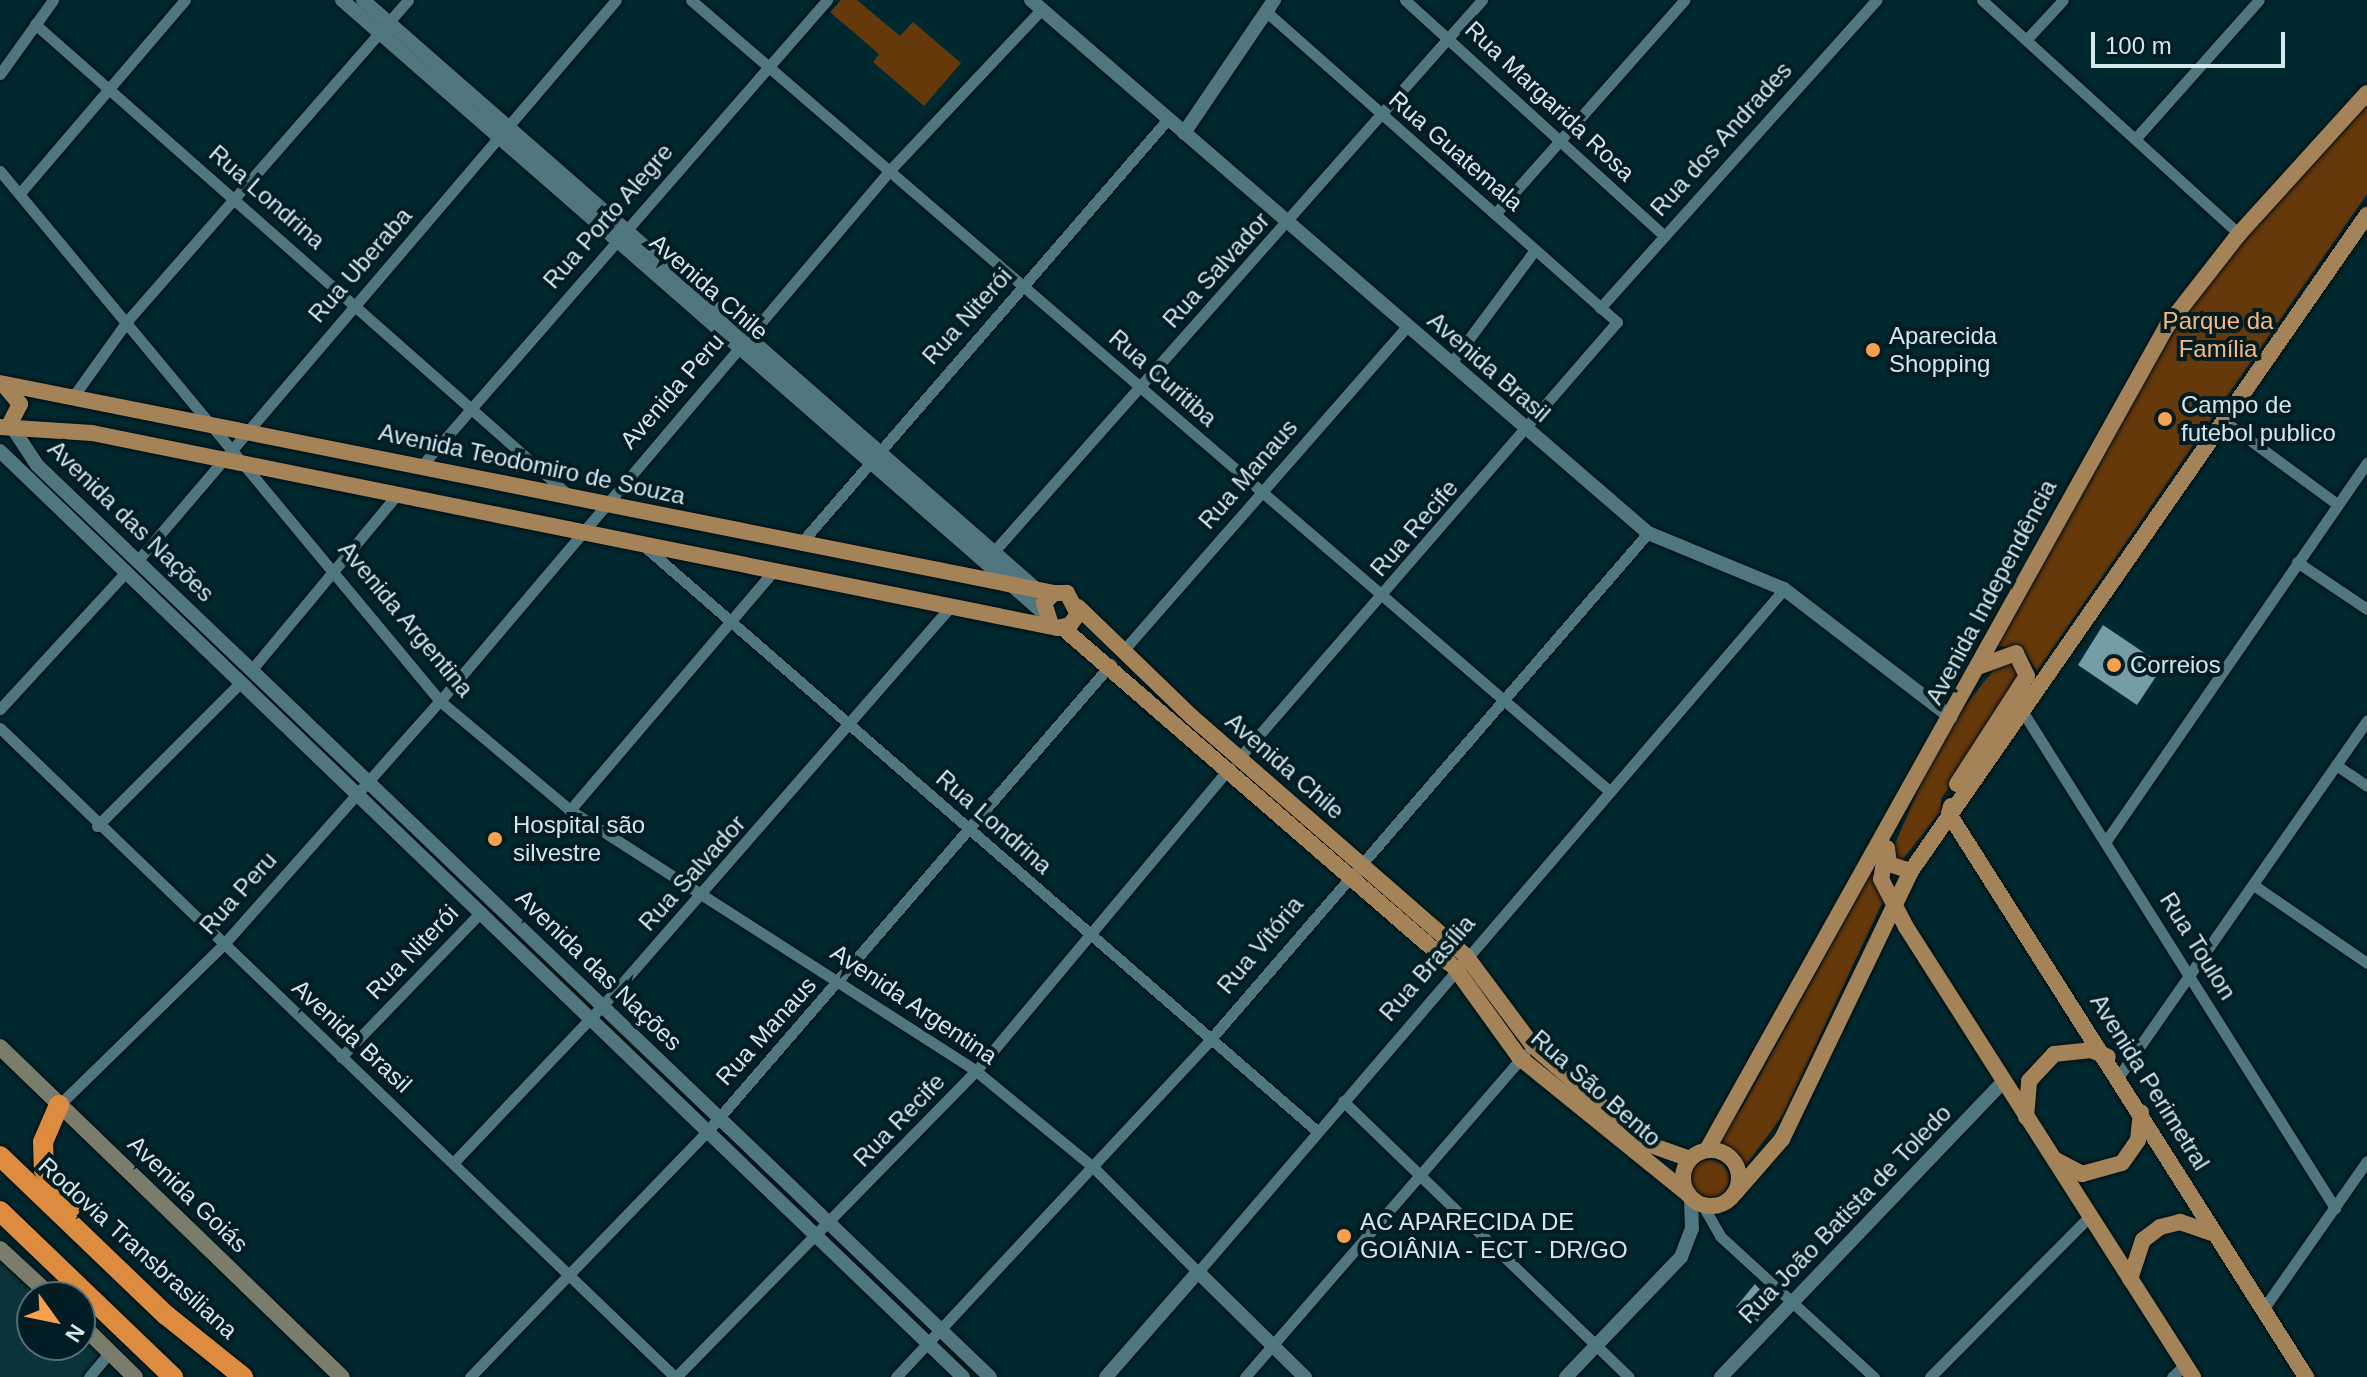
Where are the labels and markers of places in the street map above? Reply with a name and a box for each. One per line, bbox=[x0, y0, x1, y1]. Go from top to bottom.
place label: Aparecida Shopping bbox=[1889, 322, 1997, 378]
marker: Aparecida Shopping bbox=[1864, 341, 1882, 359]
place label: Campo de futebol publico bbox=[2181, 391, 2336, 447]
marker: Campo de futebol publico bbox=[2156, 410, 2174, 428]
place label: Correios bbox=[2130, 651, 2221, 679]
marker: Correios bbox=[2105, 656, 2123, 674]
place label: Hospital são silvestre bbox=[513, 811, 645, 867]
marker: Hospital são silvestre bbox=[484, 828, 506, 850]
place label: AC APARECIDA DE GOIÂNIA - ECT - DR/GO bbox=[1360, 1208, 1629, 1264]
marker: AC APARECIDA DE GOIÂNIA - ECT - DR/GO bbox=[1335, 1227, 1353, 1245]

